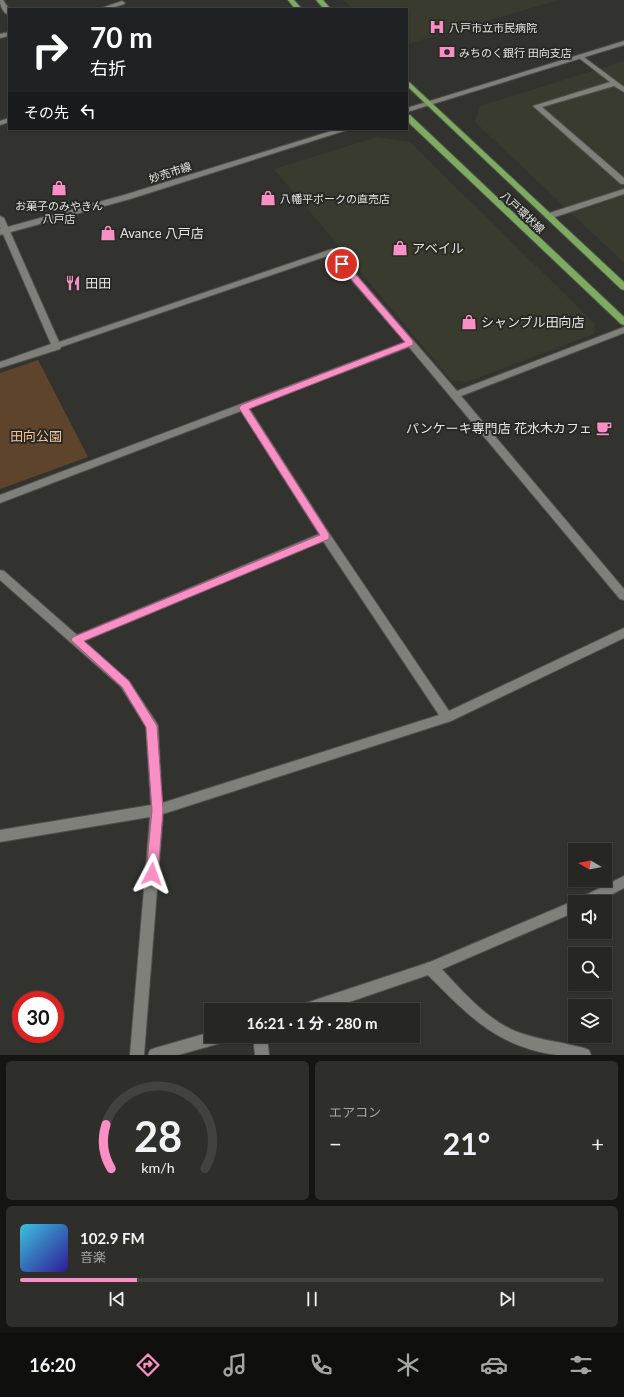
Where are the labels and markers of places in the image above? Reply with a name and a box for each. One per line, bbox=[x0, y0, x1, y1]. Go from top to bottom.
hospital icon: 八戸市立市民病院 bbox=[428, 18, 446, 36]
place label: 八戸市立市民病院 bbox=[449, 21, 537, 34]
bank icon: みちのく銀行 田向支店 bbox=[438, 43, 456, 61]
place label: みちのく銀行 田向支店 bbox=[459, 46, 572, 59]
shop icon: お菓子のみやきん 八戸店 bbox=[50, 179, 68, 197]
shop icon: 八幡平ポークの直売店 bbox=[259, 189, 277, 207]
place label: 八幡平ポークの直売店 bbox=[280, 192, 390, 205]
place label: お菓子のみやきん 八戸店 bbox=[15, 199, 103, 225]
shop icon: Avance 八戸店 bbox=[99, 224, 117, 242]
place label: Avance 八戸店 bbox=[120, 225, 204, 241]
shop icon: アベイル bbox=[391, 239, 409, 257]
place label: アベイル bbox=[412, 240, 464, 256]
pin bbox=[325, 247, 359, 281]
restaurant icon: 田田 bbox=[64, 274, 82, 292]
place label: 田田 bbox=[85, 275, 111, 291]
shop icon: シャンブル田向店 bbox=[460, 313, 478, 331]
place label: シャンブル田向店 bbox=[481, 314, 585, 330]
cafe icon: パンケーキ専門店 花水木カフェ bbox=[595, 419, 613, 437]
place label: パンケーキ専門店 花水木カフェ bbox=[406, 420, 592, 436]

